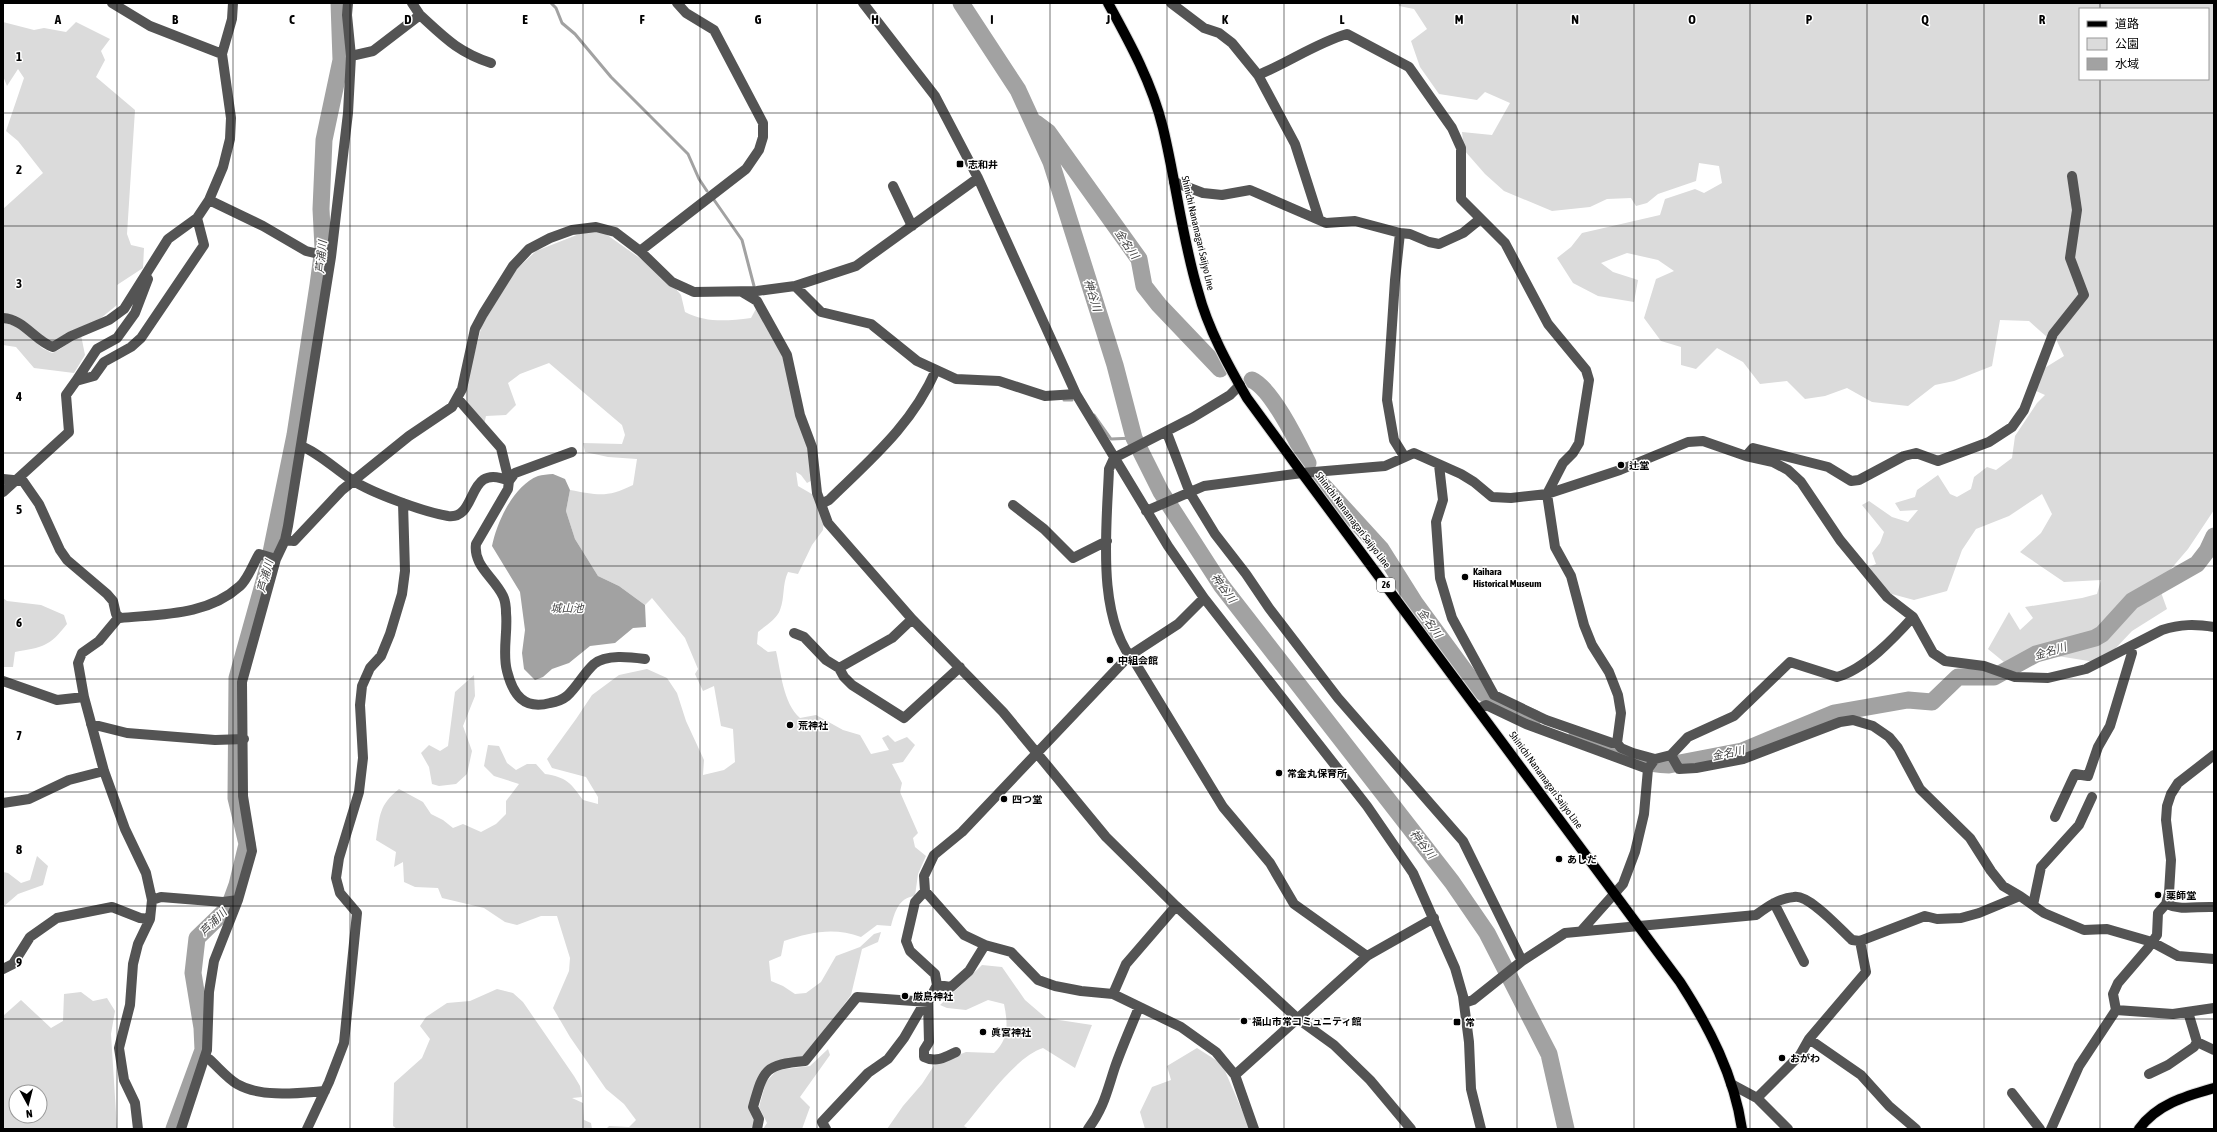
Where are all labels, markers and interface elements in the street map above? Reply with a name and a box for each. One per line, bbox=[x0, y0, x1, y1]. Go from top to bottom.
legend bbox=[2079, 8, 2209, 80]
text: A bbox=[54, 12, 62, 27]
text: B bbox=[172, 12, 179, 27]
text: C bbox=[289, 12, 295, 27]
text: D bbox=[404, 12, 412, 27]
text: E bbox=[522, 12, 528, 27]
text: F bbox=[639, 12, 645, 27]
text: G bbox=[755, 12, 762, 27]
text: H bbox=[871, 12, 879, 27]
text: I bbox=[990, 12, 994, 27]
text: J bbox=[1105, 12, 1110, 27]
text: K bbox=[1222, 12, 1229, 27]
text: L bbox=[1339, 12, 1345, 27]
text: M bbox=[1455, 12, 1464, 27]
text: N bbox=[1571, 12, 1579, 27]
text: O bbox=[1688, 12, 1696, 27]
text: P bbox=[1806, 12, 1813, 27]
text: Q bbox=[1921, 12, 1929, 27]
text: R bbox=[2039, 12, 2046, 27]
text: 道路 bbox=[2115, 17, 2139, 31]
text: 公園 bbox=[2115, 37, 2139, 51]
text: 1 bbox=[16, 49, 22, 64]
text: 水域 bbox=[2115, 57, 2139, 71]
marker: 志和井 bbox=[955, 159, 965, 169]
place label: 志和井 bbox=[968, 159, 998, 170]
text: 2 bbox=[16, 162, 22, 177]
street label: Shinichi Nanamagari Saijyo Line bbox=[1179, 175, 1217, 292]
water label: 金名川 bbox=[1113, 227, 1142, 262]
water label: 芦浦川 bbox=[314, 239, 329, 274]
text: 3 bbox=[16, 276, 22, 291]
water label: 神谷川 bbox=[1082, 277, 1104, 313]
text: 4 bbox=[15, 389, 22, 404]
marker: 辻堂 bbox=[1616, 460, 1626, 470]
place label: 辻堂 bbox=[1629, 460, 1649, 471]
street label: Shinichi Nanamagari Saijyo Line bbox=[1313, 470, 1393, 570]
text: 5 bbox=[16, 502, 22, 517]
water label: 芦浦川 bbox=[255, 558, 275, 593]
place label: Kaihara Historical Museum bbox=[1473, 566, 1541, 589]
water label: 神谷川 bbox=[1209, 571, 1239, 606]
marker: Kaihara Historical Museum bbox=[1460, 572, 1470, 582]
road number: 26 bbox=[1377, 578, 1395, 592]
water label: 城山池 bbox=[551, 602, 584, 614]
water label: 金名川 bbox=[1415, 606, 1445, 641]
text: 6 bbox=[16, 615, 22, 630]
water label: 金名川 bbox=[2032, 640, 2068, 662]
marker: 中組会館 bbox=[1105, 655, 1115, 665]
place label: 中組会館 bbox=[1118, 655, 1158, 666]
marker: 荒神社 bbox=[785, 720, 795, 730]
place label: 荒神社 bbox=[798, 720, 829, 731]
text: 7 bbox=[16, 728, 22, 743]
street label: Shinichi Nanamagari Saijyo Line bbox=[1507, 729, 1585, 831]
water label: 金名川 bbox=[1711, 743, 1746, 762]
marker: 常金丸保育所 bbox=[1274, 768, 1284, 778]
place label: 常金丸保育所 bbox=[1287, 768, 1347, 779]
marker: 四つ堂 bbox=[999, 794, 1009, 804]
place label: 四つ堂 bbox=[1012, 794, 1042, 805]
water label: 神谷川 bbox=[1408, 827, 1439, 861]
text: 8 bbox=[16, 842, 22, 857]
marker: あしだ bbox=[1554, 854, 1564, 864]
place label: あしだ bbox=[1567, 854, 1597, 865]
marker: 薬師堂 bbox=[2153, 890, 2163, 900]
place label: 薬師堂 bbox=[2166, 890, 2196, 901]
water label: 芦浦川 bbox=[197, 905, 230, 938]
text: 9 bbox=[16, 955, 22, 970]
marker: 厳島神社 bbox=[900, 991, 910, 1001]
place label: 厳島神社 bbox=[913, 991, 954, 1002]
marker: 福山市常コミュニティ館 bbox=[1239, 1016, 1249, 1026]
place label: 福山市常コミュニティ館 bbox=[1252, 1016, 1361, 1027]
marker: 常 bbox=[1452, 1017, 1462, 1027]
place label: 常 bbox=[1465, 1017, 1475, 1028]
marker: 眞宮神社 bbox=[978, 1027, 988, 1037]
place label: 眞宮神社 bbox=[991, 1027, 1032, 1038]
marker: おがわ bbox=[1777, 1053, 1787, 1063]
place label: おがわ bbox=[1790, 1053, 1820, 1064]
north arrow bbox=[8, 1084, 48, 1124]
text: N bbox=[25, 1108, 33, 1120]

